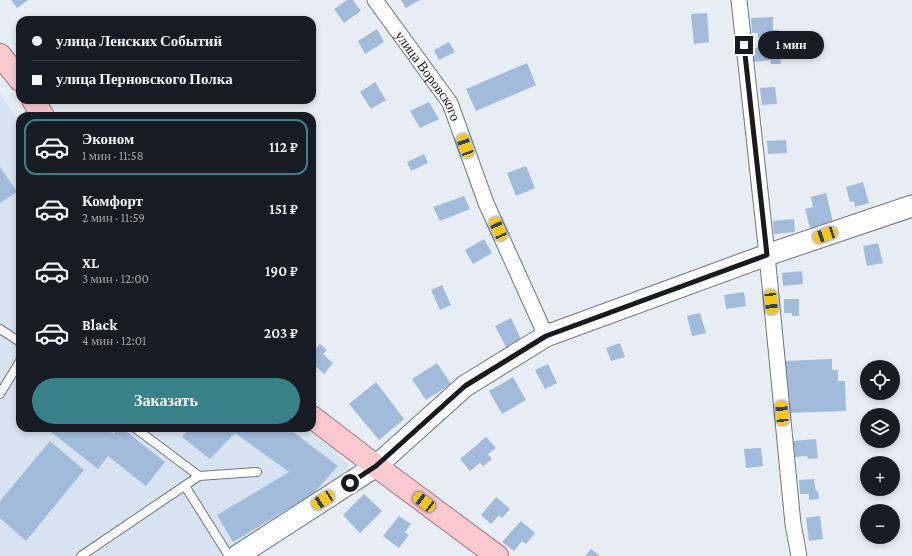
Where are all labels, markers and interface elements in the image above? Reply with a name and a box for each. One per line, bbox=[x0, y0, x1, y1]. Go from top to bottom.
street label: улица Воровского bbox=[392, 28, 464, 123]
callout: 1 мин bbox=[758, 31, 824, 59]
text: улица Ленских Событий bbox=[56, 33, 222, 49]
route end bbox=[735, 36, 753, 54]
text: 1 мин bbox=[776, 37, 806, 52]
text: улица Перновского Полка bbox=[56, 71, 233, 87]
icon: car bbox=[34, 129, 70, 165]
text: Эконом bbox=[82, 131, 134, 147]
car bbox=[455, 133, 475, 159]
text: 112 ₽ bbox=[269, 139, 298, 155]
text: 1 мин · 11:58 bbox=[82, 148, 144, 163]
icon: car bbox=[34, 191, 70, 227]
text: Комфорт bbox=[82, 193, 143, 209]
text: 151 ₽ bbox=[269, 201, 298, 217]
text: 2 мин · 11:59 bbox=[82, 210, 145, 225]
car bbox=[488, 216, 508, 242]
car bbox=[812, 225, 838, 245]
icon: car bbox=[34, 253, 70, 289]
text: XL bbox=[82, 255, 99, 271]
text: 190 ₽ bbox=[265, 263, 298, 279]
text: 3 мин · 12:00 bbox=[82, 271, 149, 286]
car bbox=[764, 289, 778, 315]
icon: car bbox=[34, 315, 70, 351]
text: Black bbox=[82, 317, 117, 333]
text: 203 ₽ bbox=[264, 325, 298, 341]
text: 4 мин · 12:01 bbox=[82, 333, 146, 348]
map controls bbox=[860, 360, 900, 544]
button: locate bbox=[860, 360, 900, 400]
button: Заказать bbox=[32, 378, 300, 424]
car bbox=[775, 401, 789, 425]
button: layers bbox=[860, 408, 900, 448]
button: + bbox=[860, 456, 900, 496]
route start bbox=[341, 474, 359, 492]
car bbox=[310, 488, 336, 512]
car bbox=[411, 490, 437, 514]
button: − bbox=[860, 504, 900, 544]

